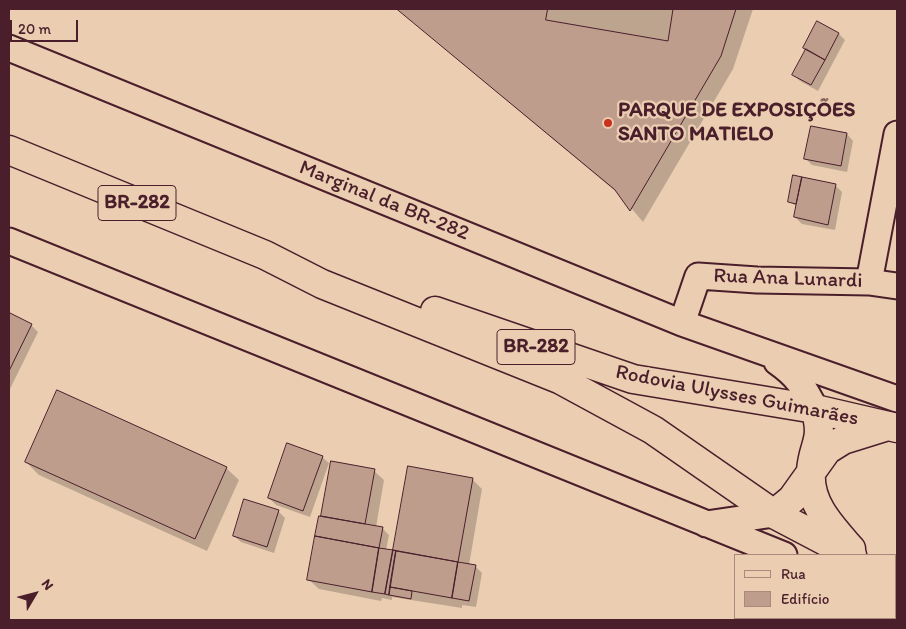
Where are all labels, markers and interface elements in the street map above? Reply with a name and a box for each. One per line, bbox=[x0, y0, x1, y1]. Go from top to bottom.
scale bar bbox=[12, 10, 80, 42]
text: 20 m bbox=[18, 20, 51, 38]
place label: PARQUE DE EXPOSIÇÕES SANTO MATIELO bbox=[618, 98, 855, 148]
marker: PARQUE DE EXPOSIÇÕES SANTO MATIELO bbox=[602, 117, 614, 129]
street label: Marginal da BR-282 bbox=[295, 155, 473, 247]
road number: BR-282 bbox=[98, 186, 176, 220]
street label: Rua Ana Lunardi bbox=[713, 264, 863, 294]
road number: BR-282 bbox=[497, 330, 575, 364]
street label: Rodovia Ulysses Guimarães bbox=[613, 360, 861, 432]
legend bbox=[734, 554, 896, 619]
text: Rua bbox=[781, 565, 806, 583]
north arrow bbox=[10, 569, 60, 619]
text: N bbox=[38, 576, 57, 594]
text: Edifício bbox=[781, 590, 829, 608]

